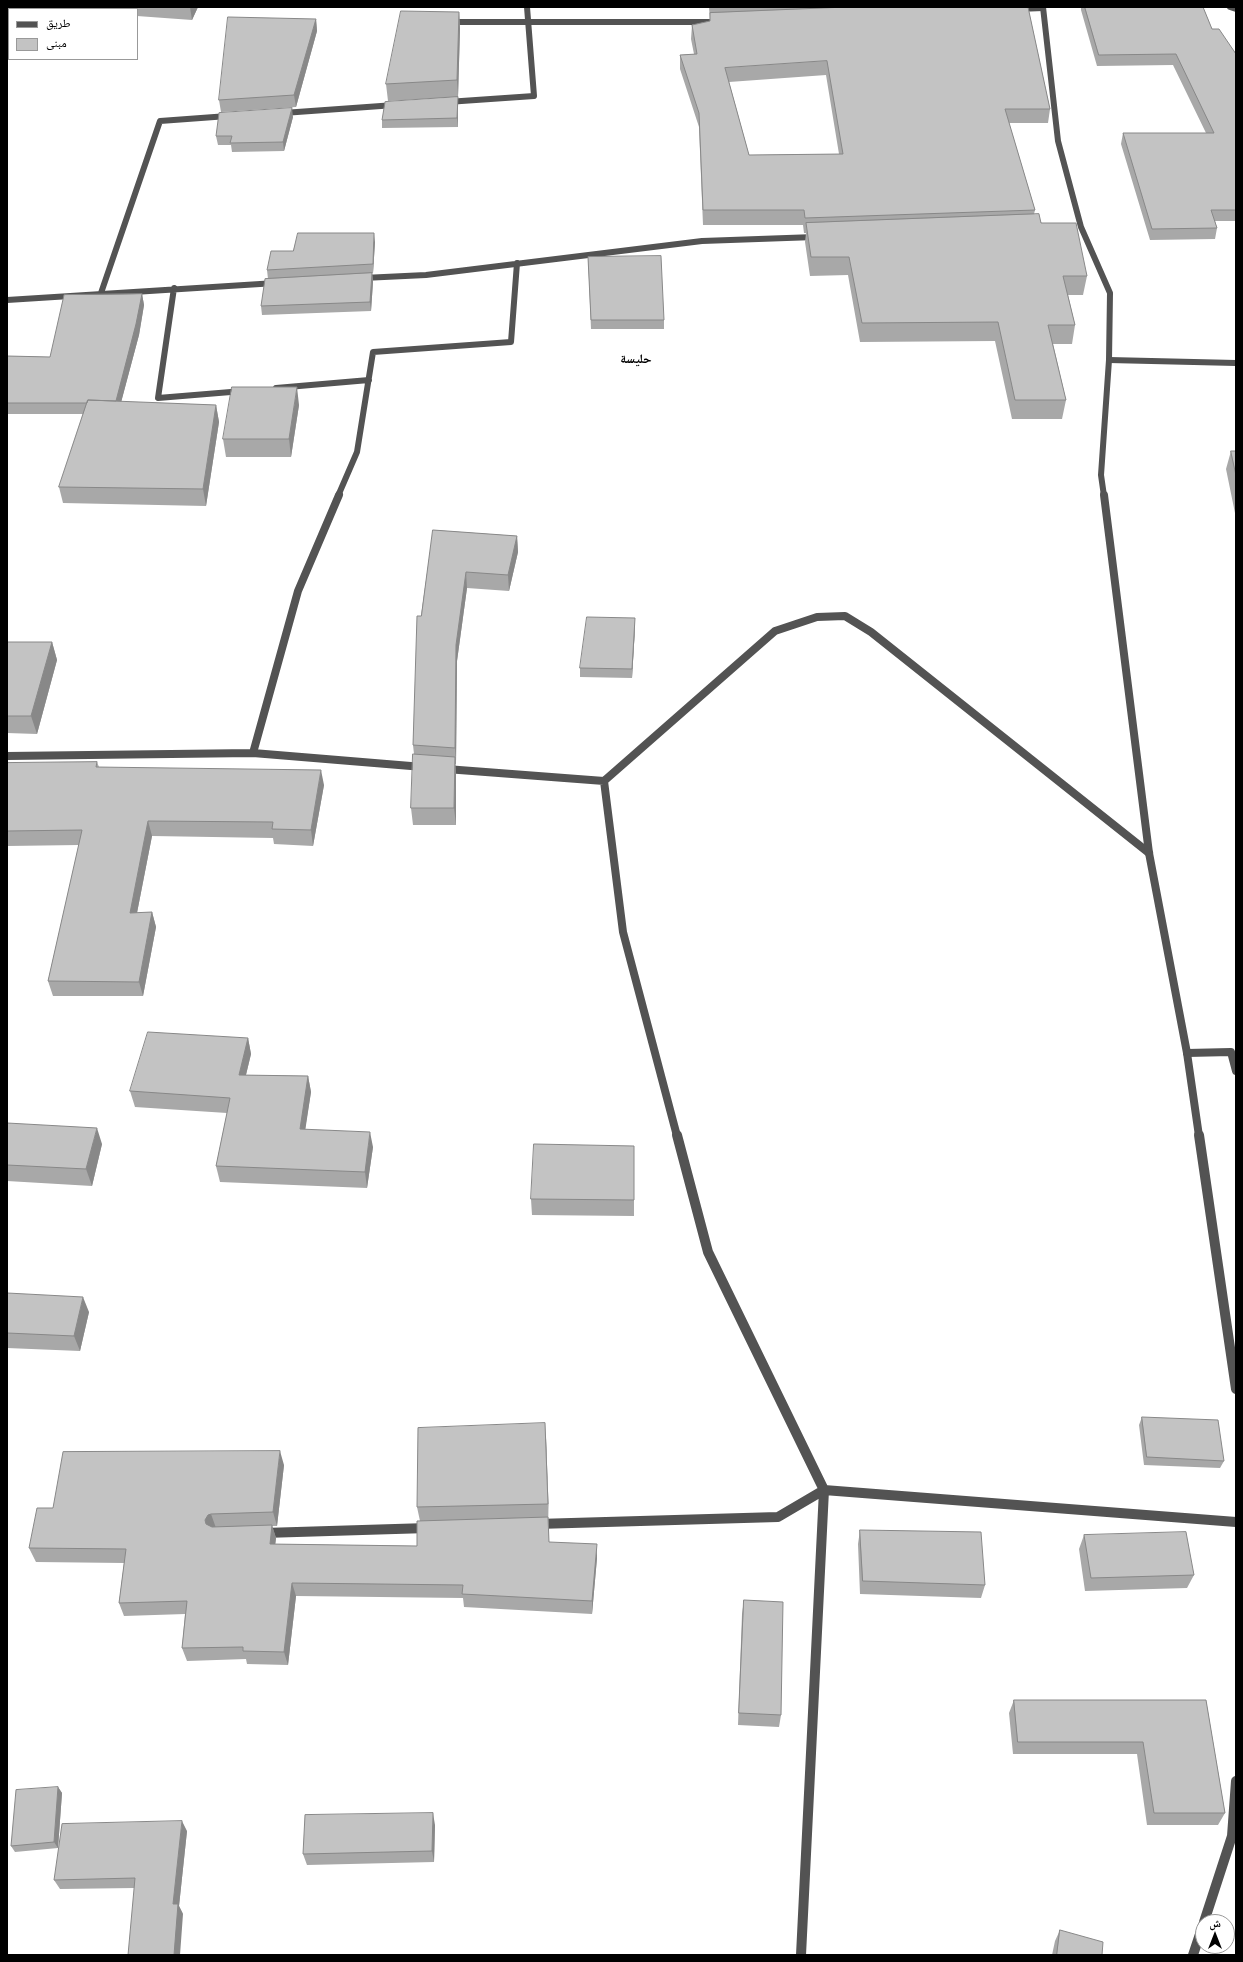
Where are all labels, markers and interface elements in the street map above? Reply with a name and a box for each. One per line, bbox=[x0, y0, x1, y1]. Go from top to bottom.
legend bbox=[8, 8, 138, 60]
text: طريق bbox=[46, 15, 71, 31]
text: مبنى bbox=[46, 35, 67, 51]
district label: حليسة bbox=[620, 352, 652, 368]
north arrow bbox=[1195, 1914, 1235, 1954]
text: ش bbox=[1209, 1916, 1221, 1930]

